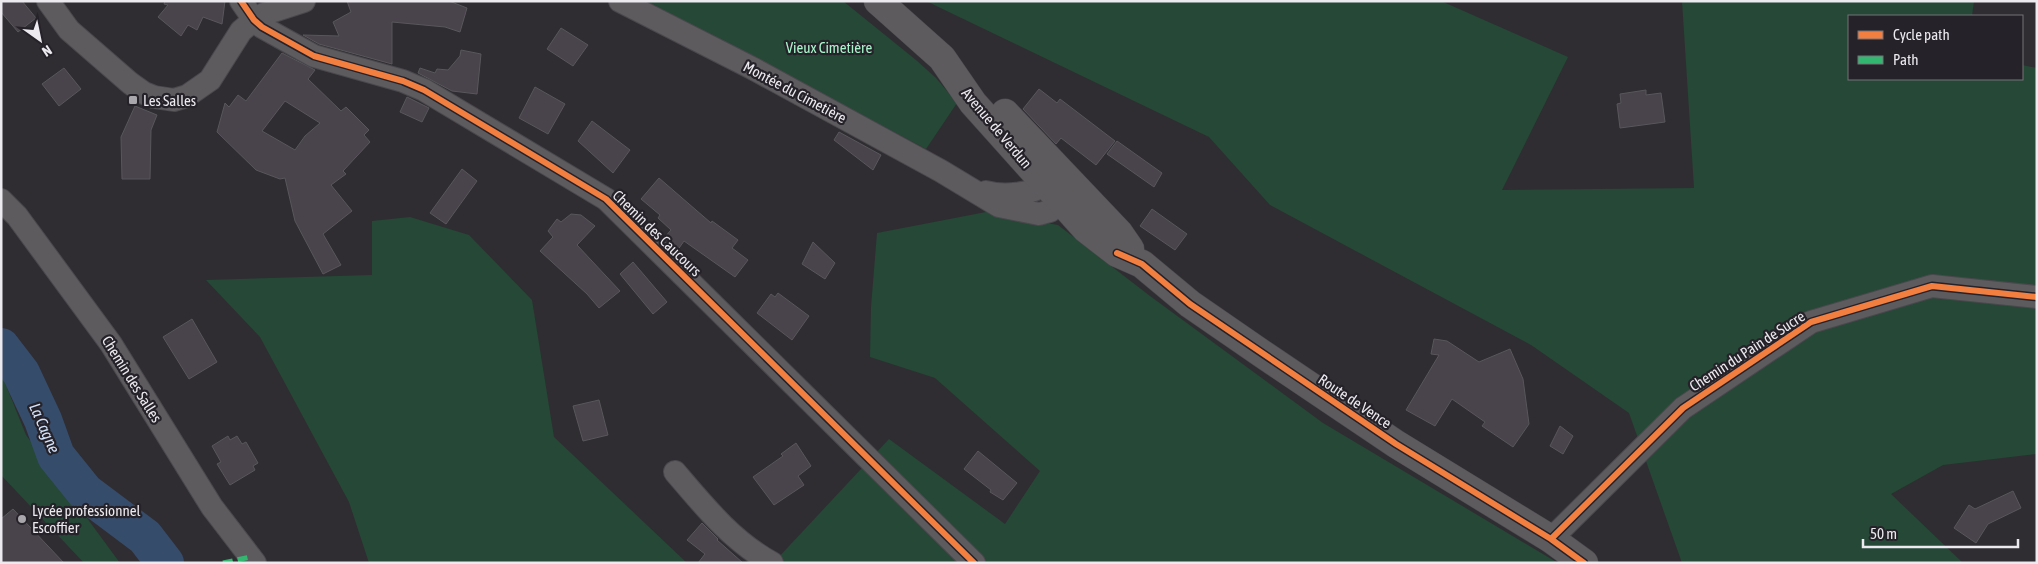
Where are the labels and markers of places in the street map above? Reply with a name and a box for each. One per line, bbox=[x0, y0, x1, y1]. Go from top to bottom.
place label: Les Salles bbox=[143, 92, 196, 109]
marker: Les Salles bbox=[127, 94, 139, 106]
place label: Lycée professionnel Escoffier bbox=[32, 502, 141, 536]
marker: Lycée professionnel Escoffier bbox=[16, 513, 28, 525]

